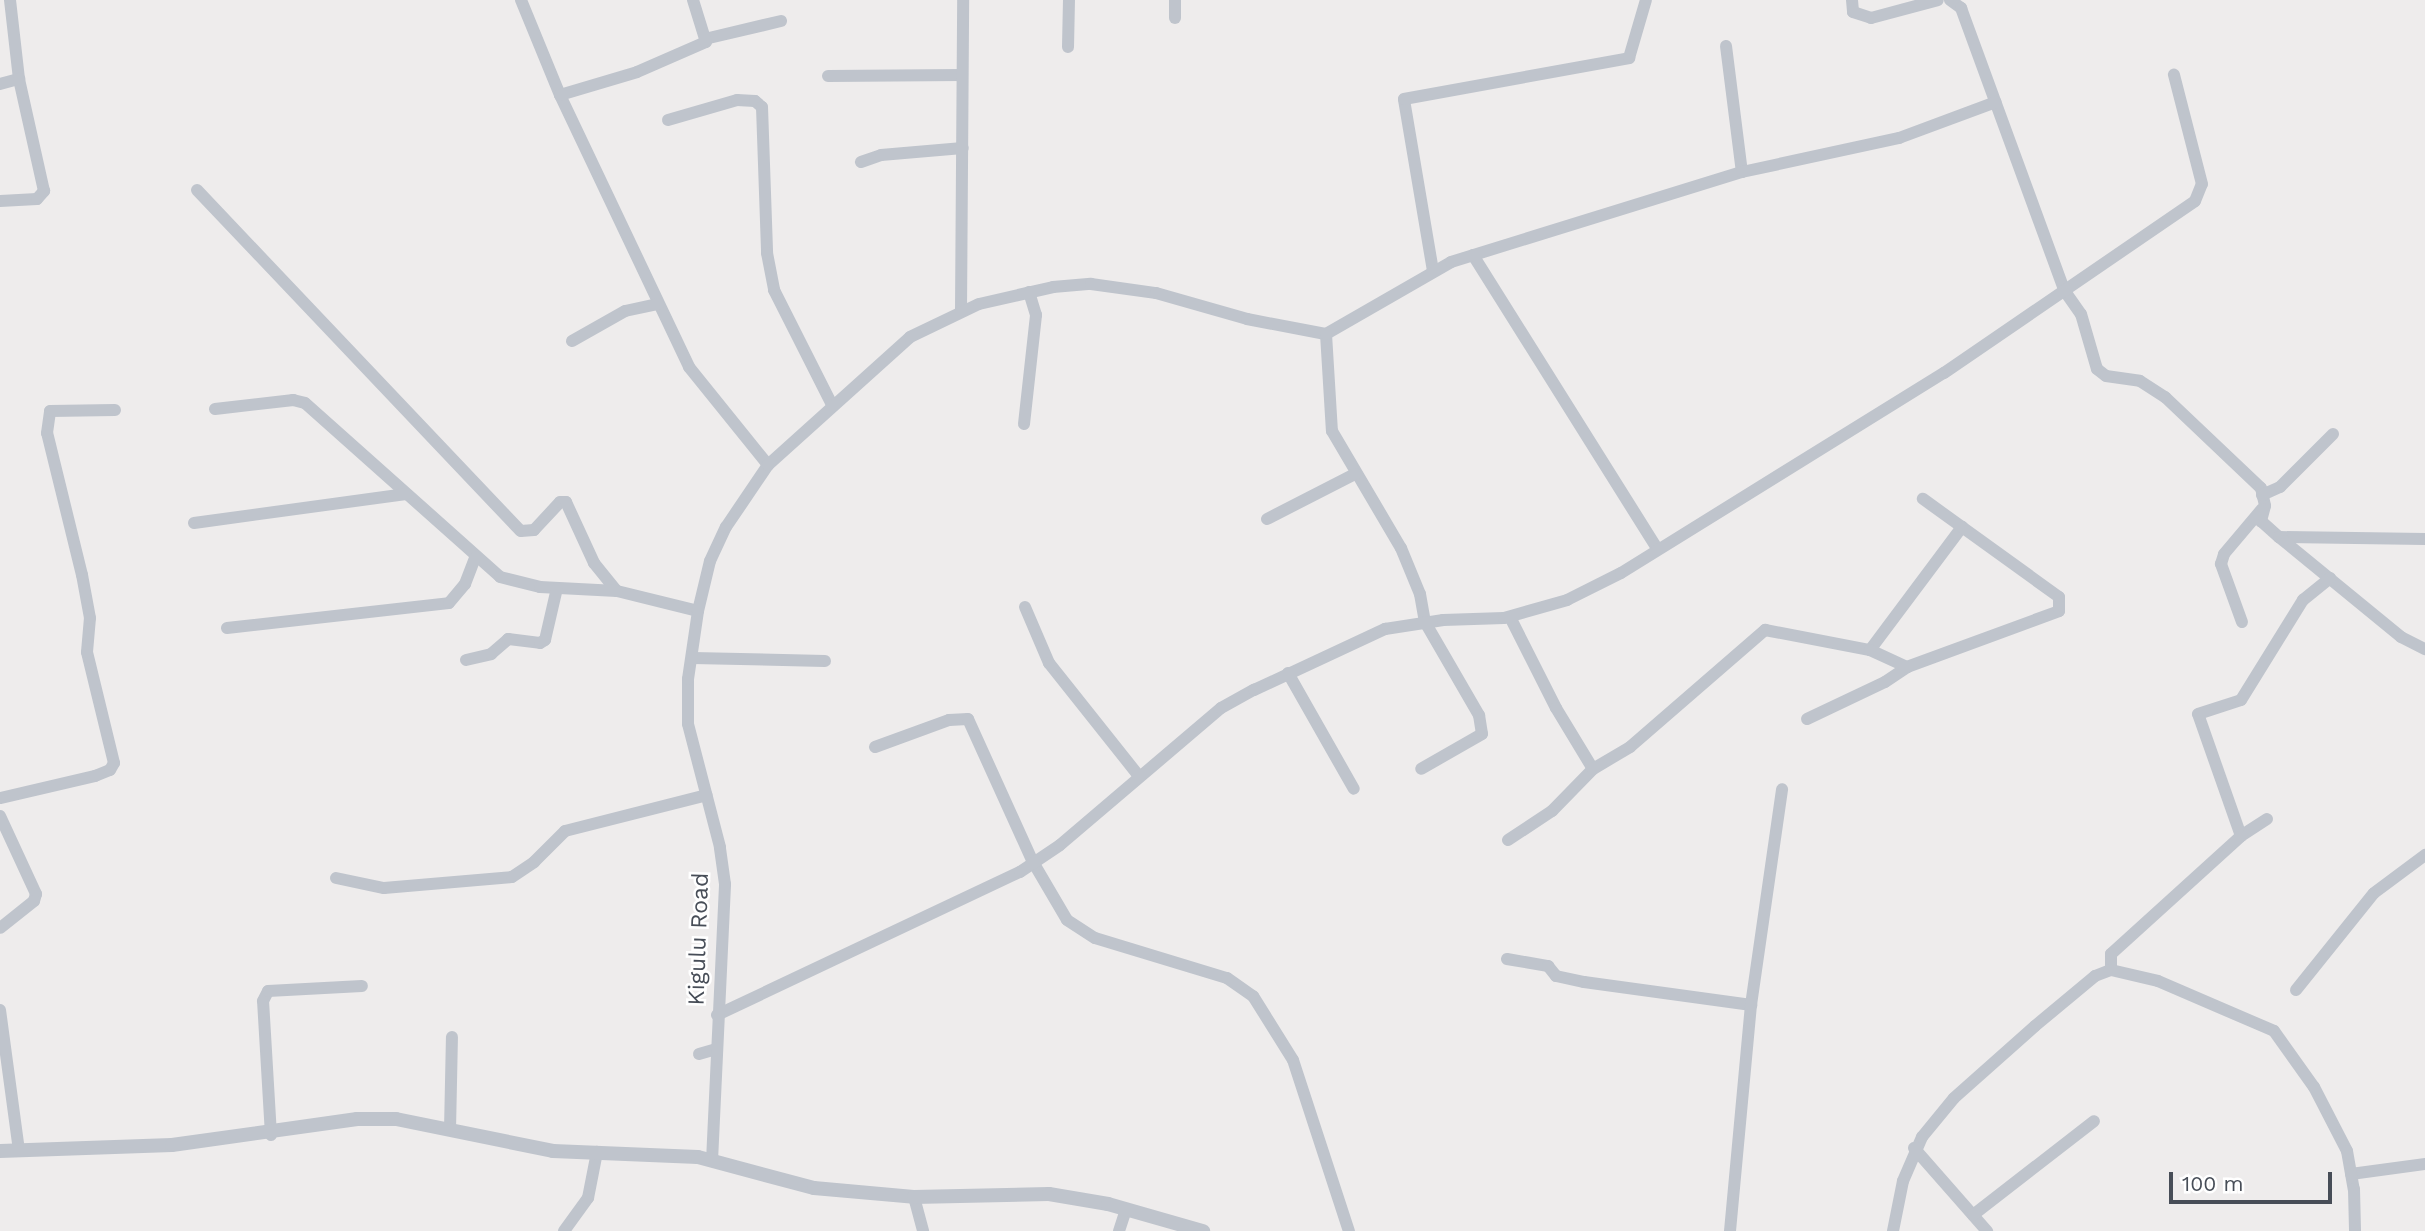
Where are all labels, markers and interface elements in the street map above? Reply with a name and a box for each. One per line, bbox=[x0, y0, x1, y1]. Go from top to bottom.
street label: Kigulu Road bbox=[683, 872, 715, 1006]
scale bar bbox=[2173, 1158, 2336, 1202]
text: 100 m bbox=[2182, 1171, 2244, 1196]

